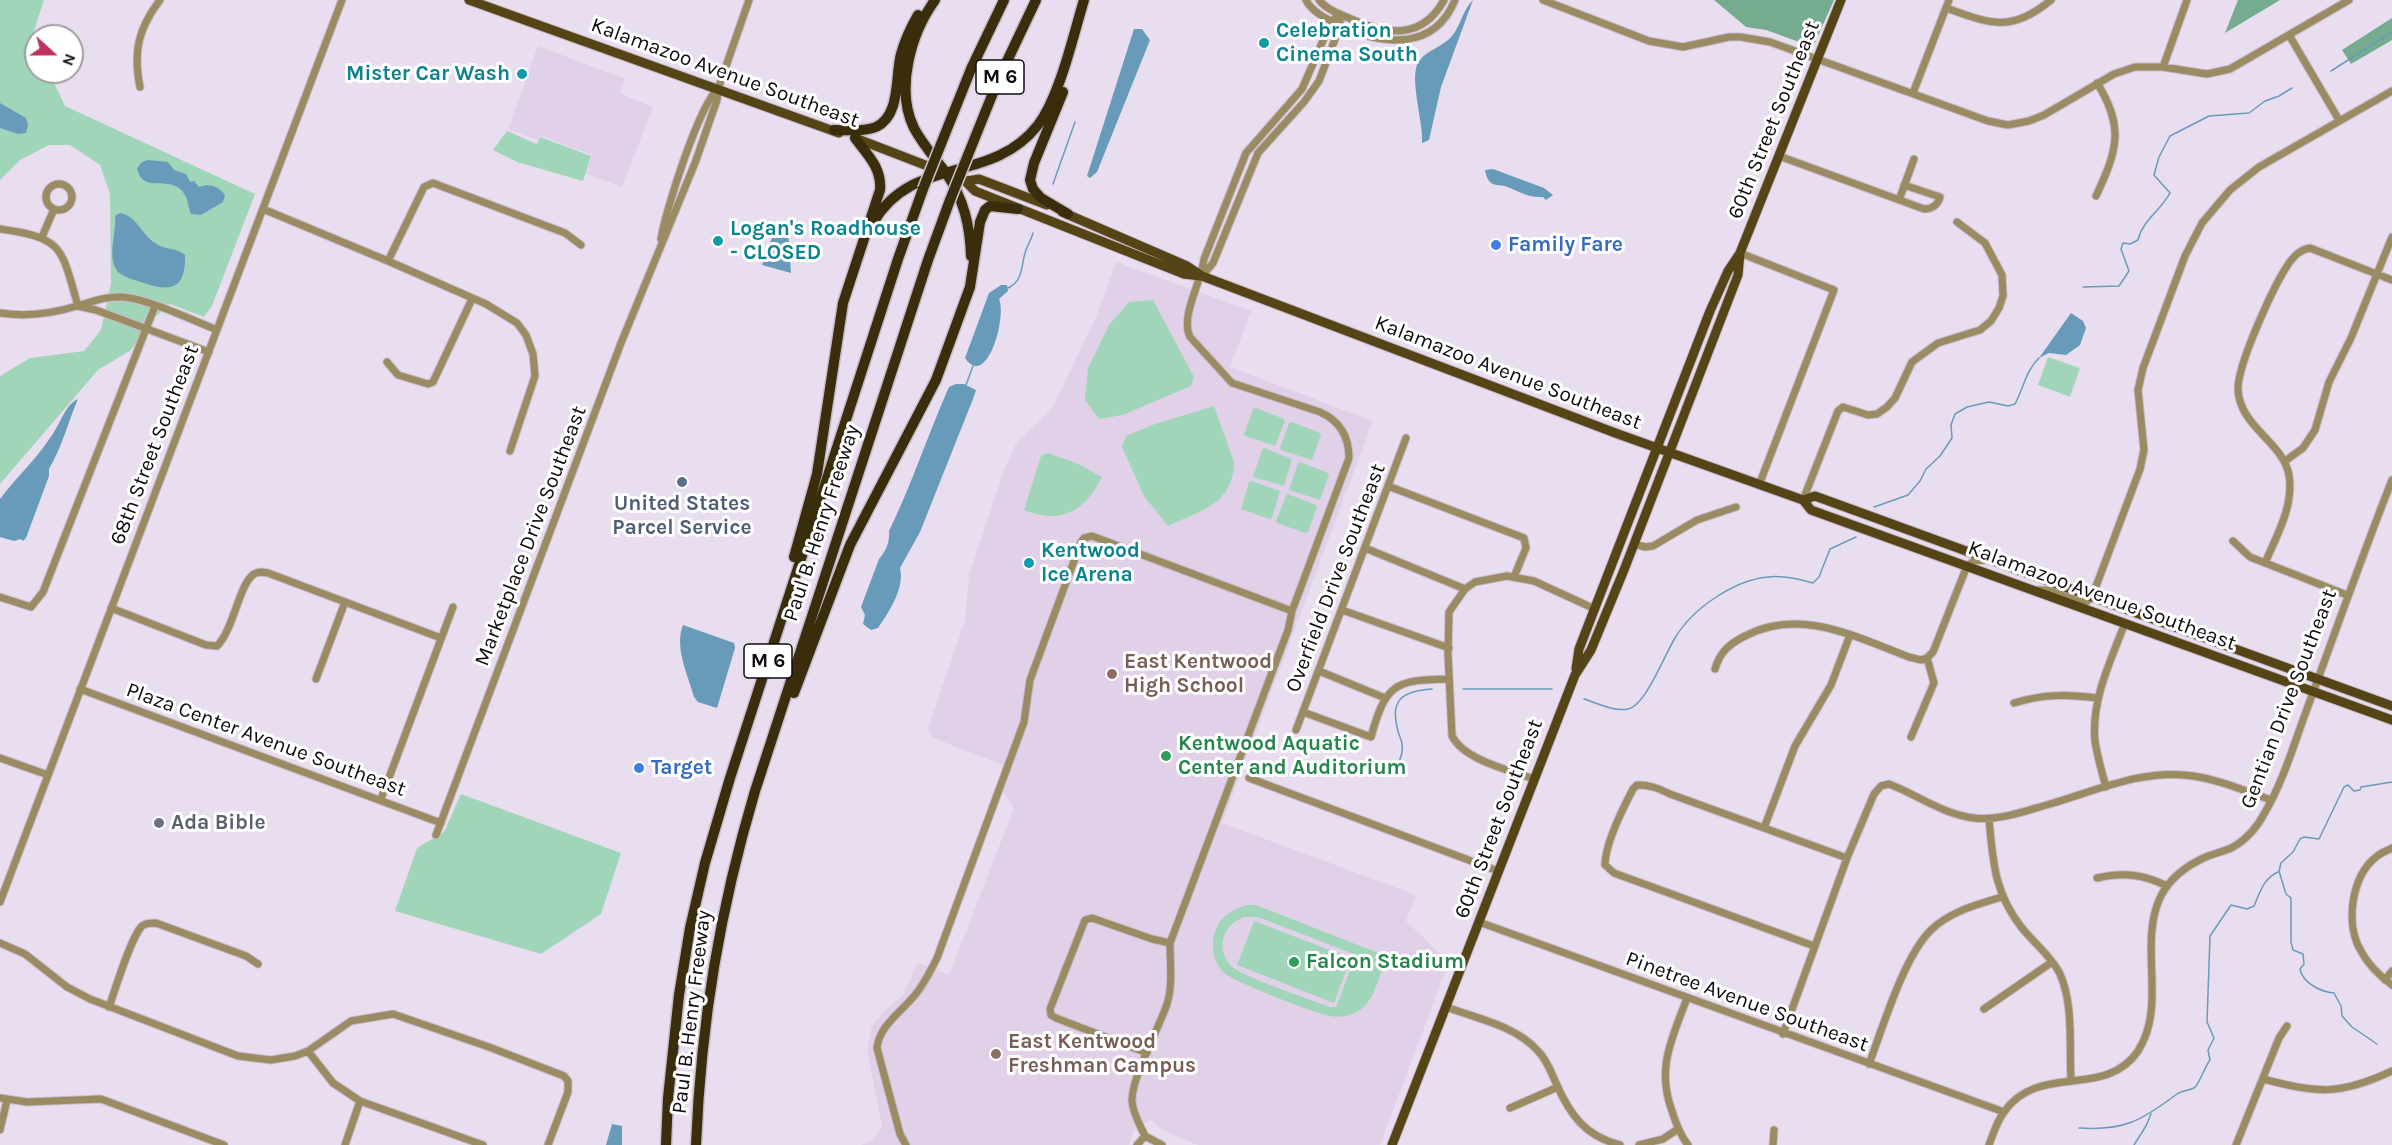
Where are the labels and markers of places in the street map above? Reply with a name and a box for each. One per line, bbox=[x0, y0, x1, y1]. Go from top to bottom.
place label: Celebration Cinema South bbox=[1276, 18, 1418, 68]
marker: Celebration Cinema South bbox=[1257, 36, 1271, 50]
place label: Mister Car Wash bbox=[346, 61, 510, 87]
marker: Mister Car Wash bbox=[515, 67, 529, 81]
place label: Logan's Roadhouse - CLOSED bbox=[730, 216, 921, 266]
place label: Family Fare bbox=[1508, 232, 1623, 258]
marker: Logan's Roadhouse - CLOSED bbox=[711, 234, 725, 248]
marker: Family Fare bbox=[1489, 238, 1503, 252]
marker: United States Parcel Service bbox=[675, 475, 689, 489]
place label: United States Parcel Service bbox=[612, 491, 752, 541]
place label: Kentwood Ice Arena bbox=[1041, 538, 1140, 588]
marker: Kentwood Ice Arena bbox=[1022, 556, 1036, 570]
place label: East Kentwood High School bbox=[1124, 649, 1272, 699]
marker: East Kentwood High School bbox=[1105, 667, 1119, 681]
place label: Kentwood Aquatic Center and Auditorium bbox=[1178, 731, 1407, 781]
marker: Kentwood Aquatic Center and Auditorium bbox=[1159, 749, 1173, 763]
place label: Target bbox=[651, 755, 712, 781]
marker: Target bbox=[632, 761, 646, 775]
place label: Ada Bible bbox=[171, 810, 266, 836]
marker: Ada Bible bbox=[152, 816, 166, 830]
place label: Falcon Stadium bbox=[1306, 949, 1464, 975]
marker: Falcon Stadium bbox=[1287, 955, 1301, 969]
place label: East Kentwood Freshman Campus bbox=[1008, 1029, 1196, 1079]
marker: East Kentwood Freshman Campus bbox=[989, 1047, 1003, 1061]

